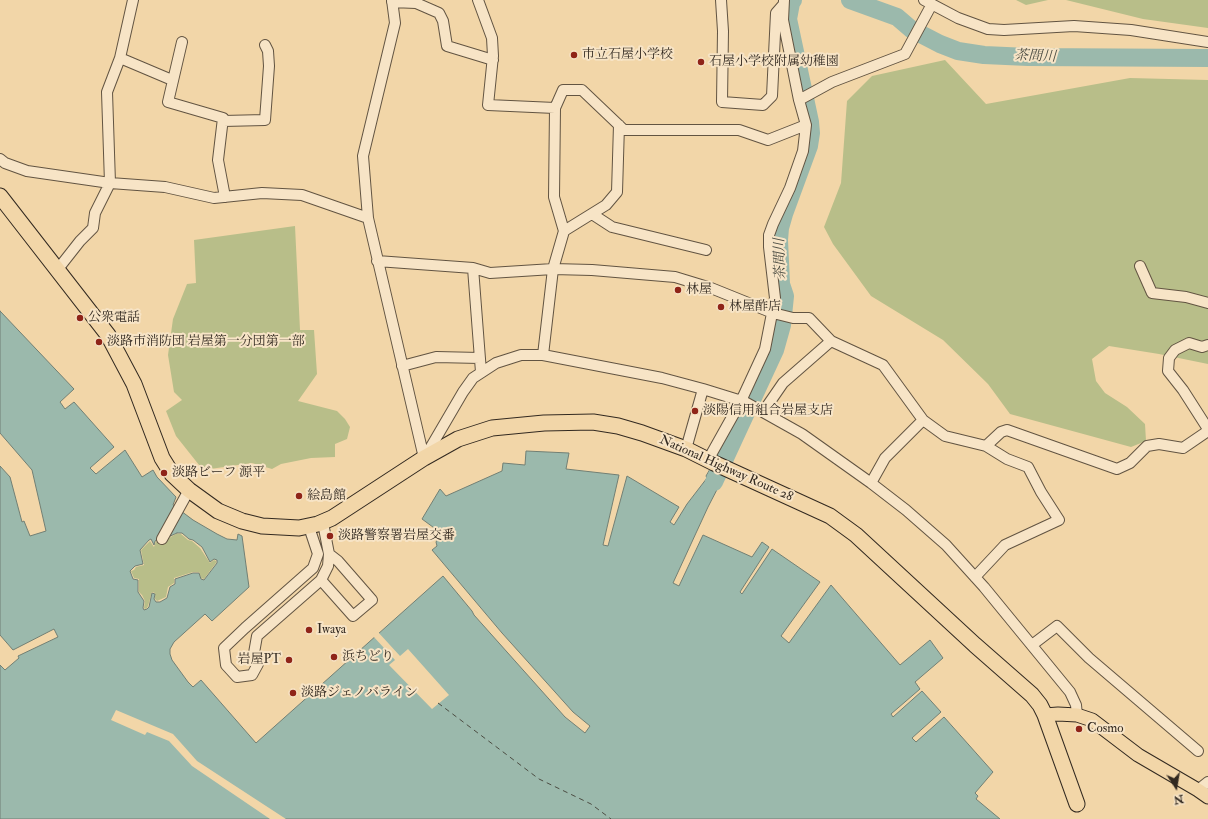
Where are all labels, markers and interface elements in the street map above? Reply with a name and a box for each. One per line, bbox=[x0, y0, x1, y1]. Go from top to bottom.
place label: 市立石屋小学校 bbox=[582, 47, 673, 63]
water label: 茶間川 bbox=[1014, 48, 1056, 66]
marker: 市立石屋小学校 bbox=[569, 50, 579, 60]
place label: 石屋小学校附属幼稚園 bbox=[709, 54, 839, 70]
marker: 石屋小学校附属幼稚園 bbox=[696, 57, 706, 67]
water label: 茶間川 bbox=[772, 238, 790, 280]
place label: 林屋 bbox=[686, 282, 712, 298]
marker: 林屋 bbox=[673, 285, 683, 295]
place label: 林屋酢店 bbox=[729, 299, 781, 315]
marker: 林屋酢店 bbox=[716, 302, 726, 312]
place label: 公衆電話 bbox=[88, 310, 140, 326]
marker: 公衆電話 bbox=[75, 313, 85, 323]
place label: 淡路市消防団 岩屋第一分団第一部 bbox=[107, 334, 305, 350]
marker: 淡路市消防団 岩屋第一分団第一部 bbox=[94, 337, 104, 347]
place label: 淡陽信用組合岩屋支店 bbox=[703, 403, 833, 419]
marker: 淡陽信用組合岩屋支店 bbox=[690, 406, 700, 416]
street label: National Highway Route 28 bbox=[657, 432, 795, 506]
place label: 淡路ビーフ 源平 bbox=[172, 465, 265, 481]
marker: 淡路ビーフ 源平 bbox=[159, 468, 169, 478]
place label: 絵島館 bbox=[307, 488, 346, 504]
marker: 絵島館 bbox=[294, 491, 304, 501]
place label: 淡路警察署岩屋交番 bbox=[338, 528, 455, 544]
marker: 淡路警察署岩屋交番 bbox=[325, 531, 335, 541]
place label: Iwaya bbox=[317, 622, 346, 638]
marker: Iwaya bbox=[304, 625, 314, 635]
place label: 浜ちどり bbox=[342, 649, 394, 665]
place label: 岩屋PT bbox=[238, 652, 281, 668]
marker: 浜ちどり bbox=[329, 652, 339, 662]
marker: 岩屋PT bbox=[284, 655, 294, 665]
place label: 淡路ジェノバライン bbox=[301, 685, 418, 701]
marker: 淡路ジェノバライン bbox=[288, 688, 298, 698]
place label: Cosmo bbox=[1087, 721, 1124, 737]
marker: Cosmo bbox=[1074, 724, 1084, 734]
north arrow bbox=[1156, 767, 1196, 807]
text: N bbox=[1172, 792, 1185, 807]

